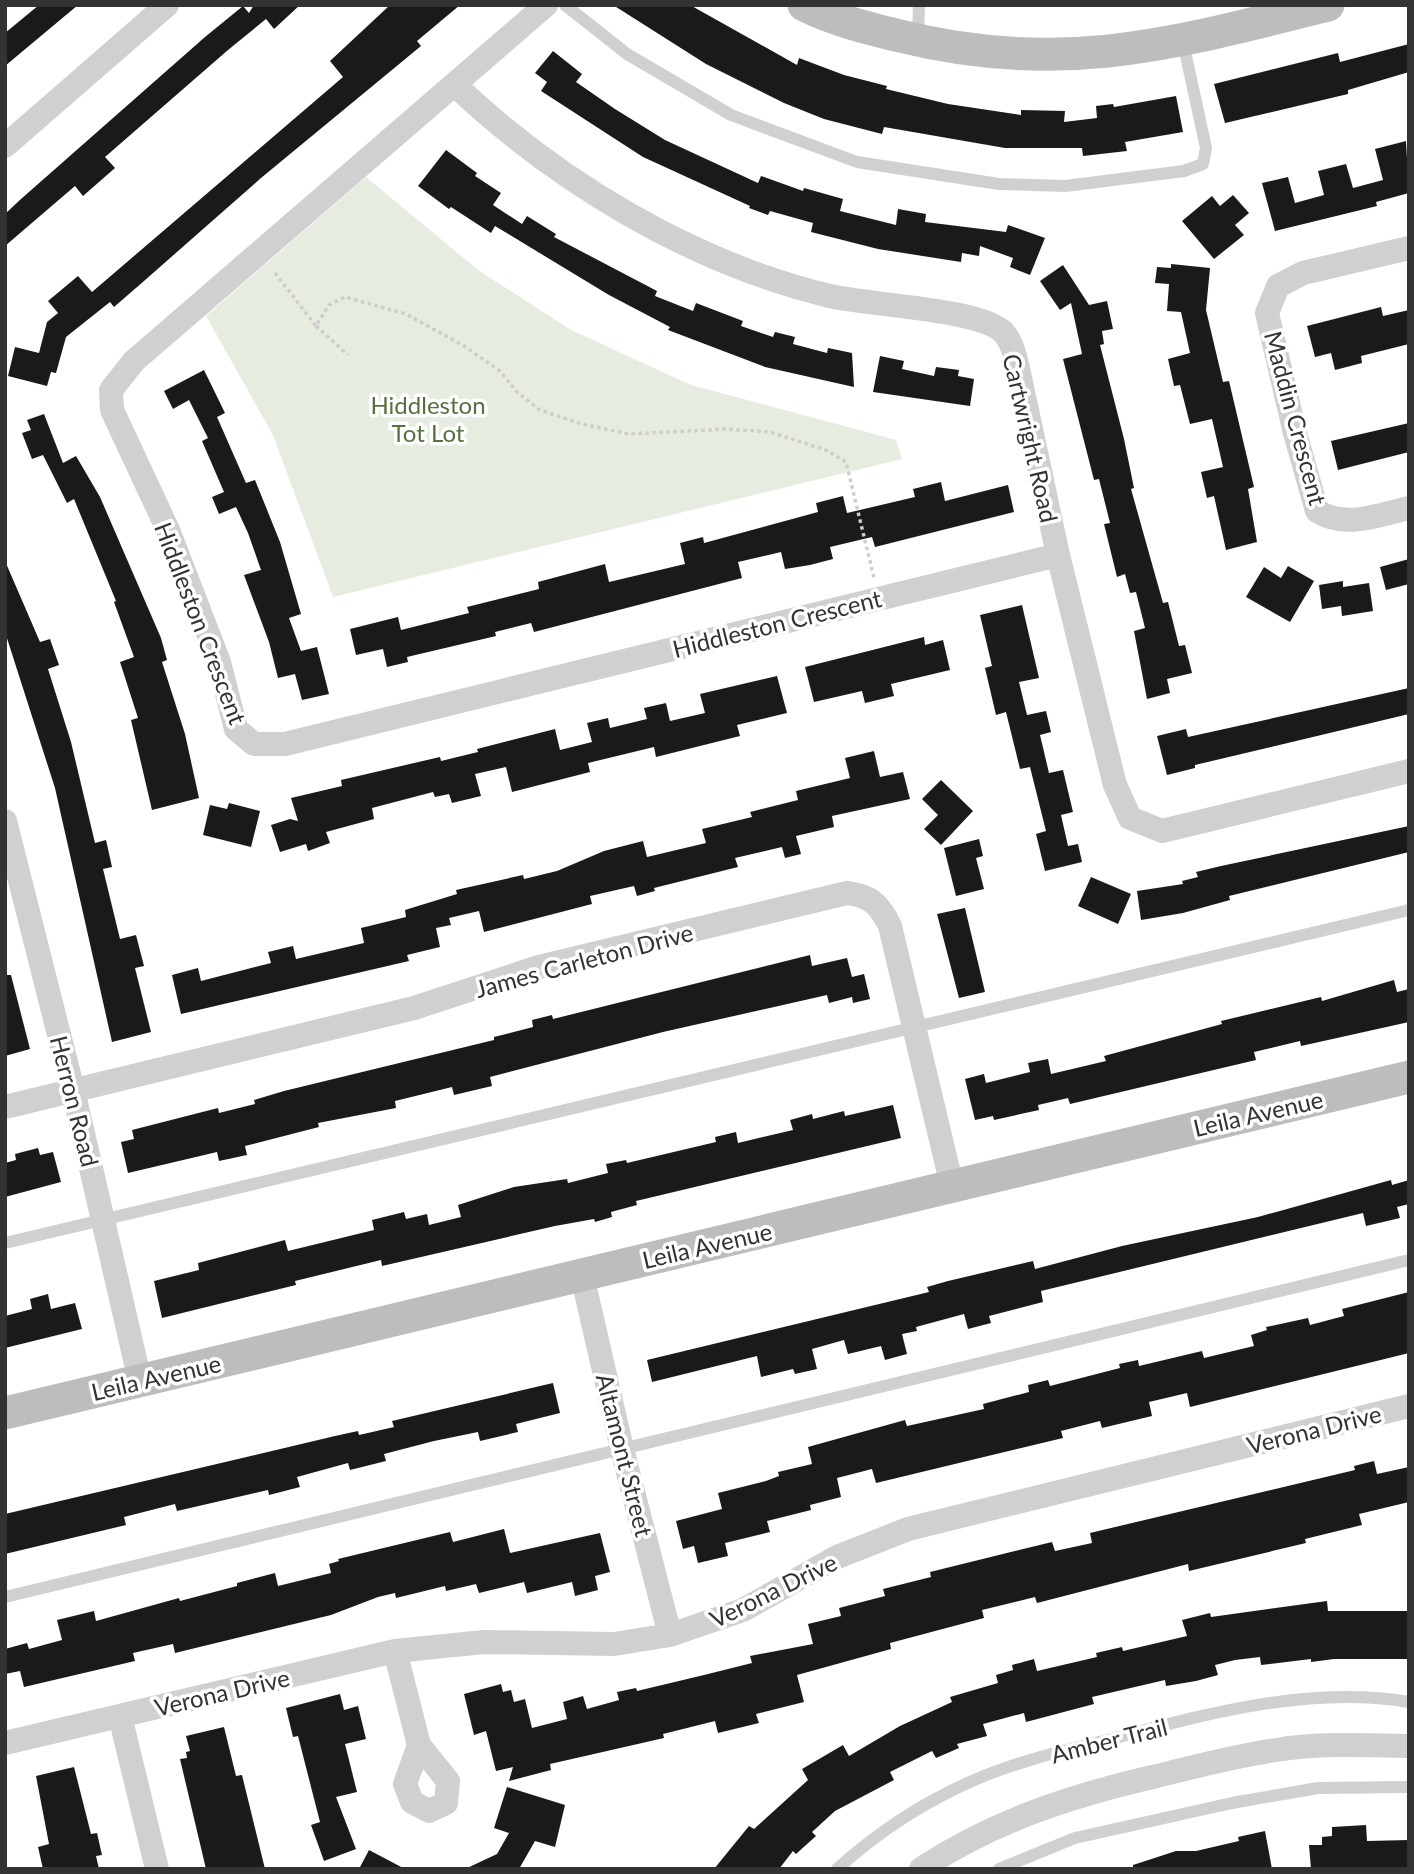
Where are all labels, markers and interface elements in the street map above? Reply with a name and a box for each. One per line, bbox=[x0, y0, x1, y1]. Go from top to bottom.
street label: Maddin Crescent bbox=[1259, 328, 1333, 509]
street label: Cartwright Road bbox=[997, 351, 1065, 525]
park label: Hiddleston Tot Lot bbox=[370, 390, 486, 447]
street label: Hiddleston Crescent bbox=[149, 518, 253, 729]
street label: Hiddleston Crescent bbox=[670, 583, 885, 663]
street label: James Carleton Drive bbox=[472, 917, 696, 1003]
street label: Herron Road bbox=[45, 1032, 105, 1170]
street label: Leila Avenue bbox=[1190, 1084, 1326, 1142]
street label: Leila Avenue bbox=[639, 1216, 775, 1274]
street label: Leila Avenue bbox=[88, 1348, 224, 1406]
street label: Altamont Street bbox=[591, 1371, 659, 1540]
street label: Verona Drive bbox=[1244, 1398, 1384, 1460]
street label: Verona Drive bbox=[705, 1547, 841, 1633]
street label: Verona Drive bbox=[152, 1662, 292, 1722]
street label: Amber Trail bbox=[1048, 1712, 1170, 1768]

